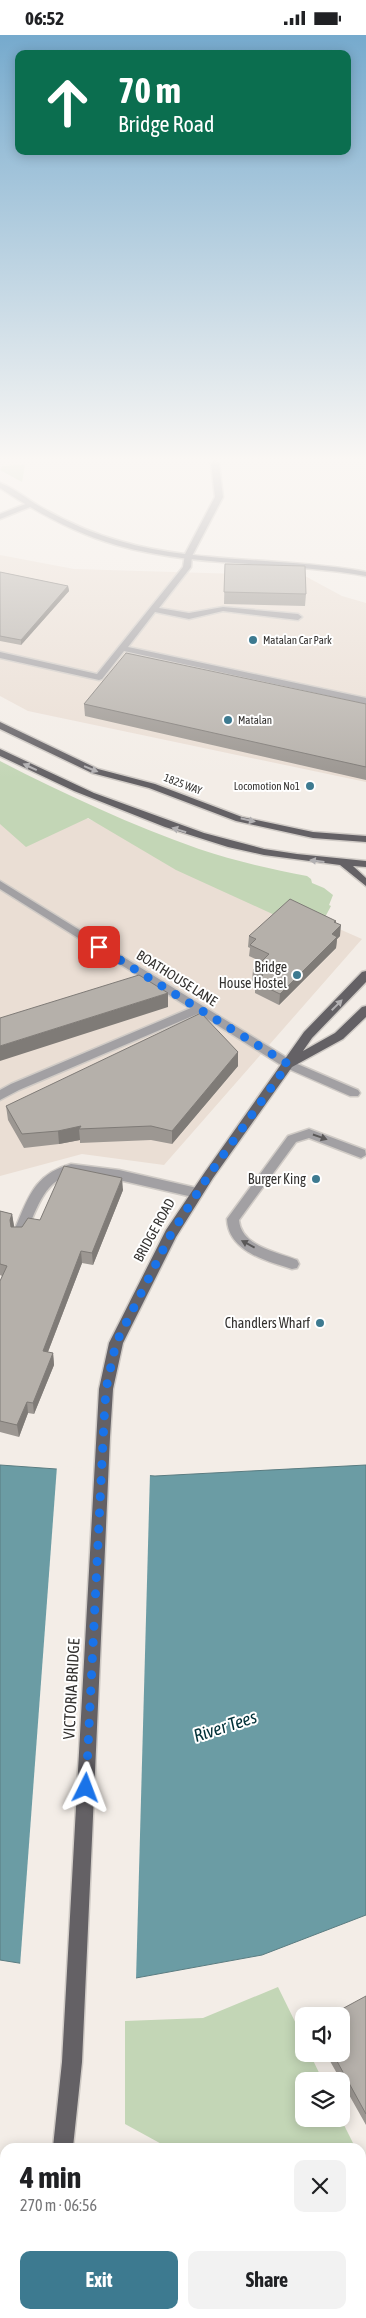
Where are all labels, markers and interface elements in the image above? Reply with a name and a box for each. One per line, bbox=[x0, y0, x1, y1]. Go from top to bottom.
text: 06:52 bbox=[25, 7, 64, 29]
icon: ahead bbox=[35, 70, 100, 135]
text: 70 m bbox=[118, 70, 181, 110]
text: Bridge Road bbox=[118, 111, 214, 137]
marker: Matalan Car Park bbox=[247, 634, 259, 646]
place label: Matalan Car Park bbox=[263, 634, 332, 646]
marker: Matalan bbox=[222, 714, 234, 726]
place label: Matalan bbox=[238, 714, 272, 726]
one-way arrow bbox=[23, 763, 37, 771]
one-way arrow bbox=[84, 765, 98, 773]
street label: 1825 WAY bbox=[162, 771, 204, 797]
place label: Locomotion No1 bbox=[234, 780, 300, 792]
marker: Locomotion No1 bbox=[304, 780, 316, 792]
one-way arrow bbox=[240, 816, 255, 824]
one-way arrow bbox=[172, 826, 187, 834]
one-way arrow bbox=[309, 857, 325, 865]
pin bbox=[78, 926, 120, 968]
icon: arrive bbox=[85, 933, 113, 961]
street label: BOATHOUSE LANE bbox=[134, 947, 220, 1009]
place label: Bridge House Hostel bbox=[219, 959, 287, 991]
marker: Bridge House Hostel bbox=[291, 969, 303, 981]
one-way arrow bbox=[331, 1000, 343, 1012]
one-way arrow bbox=[313, 1133, 328, 1141]
place label: Burger King bbox=[248, 1171, 306, 1187]
marker: Burger King bbox=[310, 1173, 322, 1185]
street label: BRIDGE ROAD bbox=[130, 1195, 178, 1265]
one-way arrow bbox=[241, 1240, 255, 1248]
place label: Chandlers Wharf bbox=[225, 1315, 310, 1331]
marker: Chandlers Wharf bbox=[314, 1317, 326, 1329]
street label: VICTORIA BRIDGE bbox=[59, 1638, 83, 1740]
water label: River Tees bbox=[191, 1706, 259, 1746]
position arrow bbox=[59, 1761, 111, 1813]
map controls bbox=[295, 2007, 350, 2127]
button: sound bbox=[295, 2007, 350, 2062]
button: layers bbox=[295, 2072, 350, 2127]
text: 4 min bbox=[20, 2160, 81, 2194]
button: close bbox=[294, 2160, 346, 2212]
text: 270 m · 06:56 bbox=[20, 2196, 97, 2214]
button: Exit bbox=[20, 2251, 178, 2309]
button: Share bbox=[188, 2251, 346, 2309]

